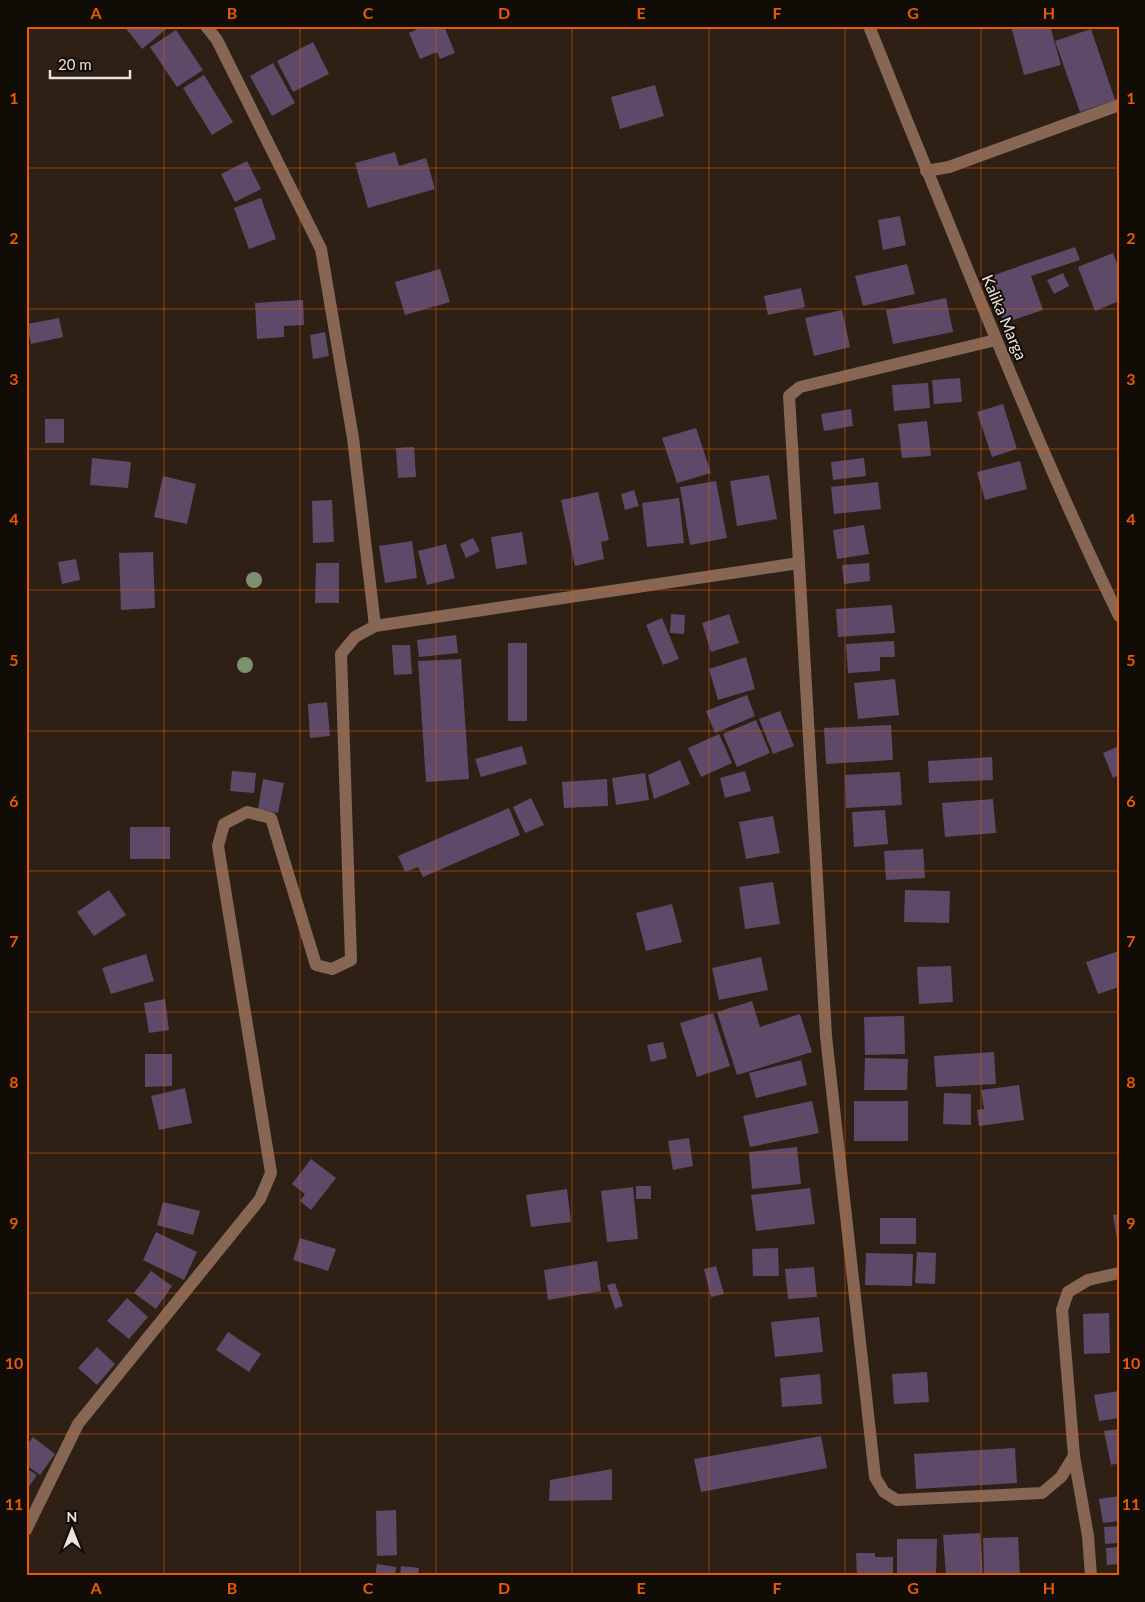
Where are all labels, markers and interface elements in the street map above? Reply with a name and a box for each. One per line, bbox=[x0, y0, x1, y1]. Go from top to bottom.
text: A bbox=[89, 3, 102, 22]
text: B bbox=[227, 3, 237, 22]
text: C bbox=[363, 3, 374, 22]
text: D bbox=[498, 3, 510, 22]
text: E bbox=[636, 3, 646, 22]
text: F bbox=[772, 3, 782, 22]
text: G bbox=[907, 3, 919, 22]
text: H bbox=[1043, 3, 1055, 22]
scale bar bbox=[50, 48, 130, 80]
text: 20 m bbox=[58, 55, 92, 73]
text: 1 bbox=[9, 88, 19, 107]
text: 1 bbox=[1126, 88, 1136, 107]
text: 2 bbox=[9, 228, 19, 247]
text: 2 bbox=[1126, 228, 1136, 247]
street label: Kalika Marga bbox=[979, 272, 1031, 362]
text: 3 bbox=[9, 369, 19, 388]
text: 3 bbox=[1126, 369, 1136, 388]
text: 4 bbox=[9, 509, 19, 528]
text: 4 bbox=[1126, 509, 1136, 528]
text: 5 bbox=[9, 650, 19, 669]
text: 5 bbox=[1126, 650, 1136, 669]
text: 6 bbox=[9, 791, 19, 810]
text: 6 bbox=[1126, 791, 1136, 810]
text: 7 bbox=[9, 931, 19, 950]
text: 7 bbox=[1126, 931, 1136, 950]
text: 8 bbox=[9, 1072, 19, 1091]
text: 8 bbox=[1126, 1072, 1136, 1091]
text: 9 bbox=[9, 1213, 19, 1232]
text: 9 bbox=[1126, 1213, 1136, 1232]
text: 10 bbox=[5, 1353, 23, 1372]
text: 10 bbox=[1122, 1353, 1140, 1372]
text: 11 bbox=[5, 1494, 23, 1513]
text: 11 bbox=[1122, 1494, 1140, 1513]
north arrow bbox=[48, 1504, 98, 1554]
text: N bbox=[67, 1508, 77, 1525]
text: A bbox=[89, 1578, 102, 1597]
text: B bbox=[227, 1578, 237, 1597]
text: C bbox=[363, 1578, 374, 1597]
text: D bbox=[498, 1578, 510, 1597]
text: E bbox=[636, 1578, 646, 1597]
text: F bbox=[772, 1578, 782, 1597]
text: G bbox=[907, 1578, 919, 1597]
text: H bbox=[1043, 1578, 1055, 1597]

